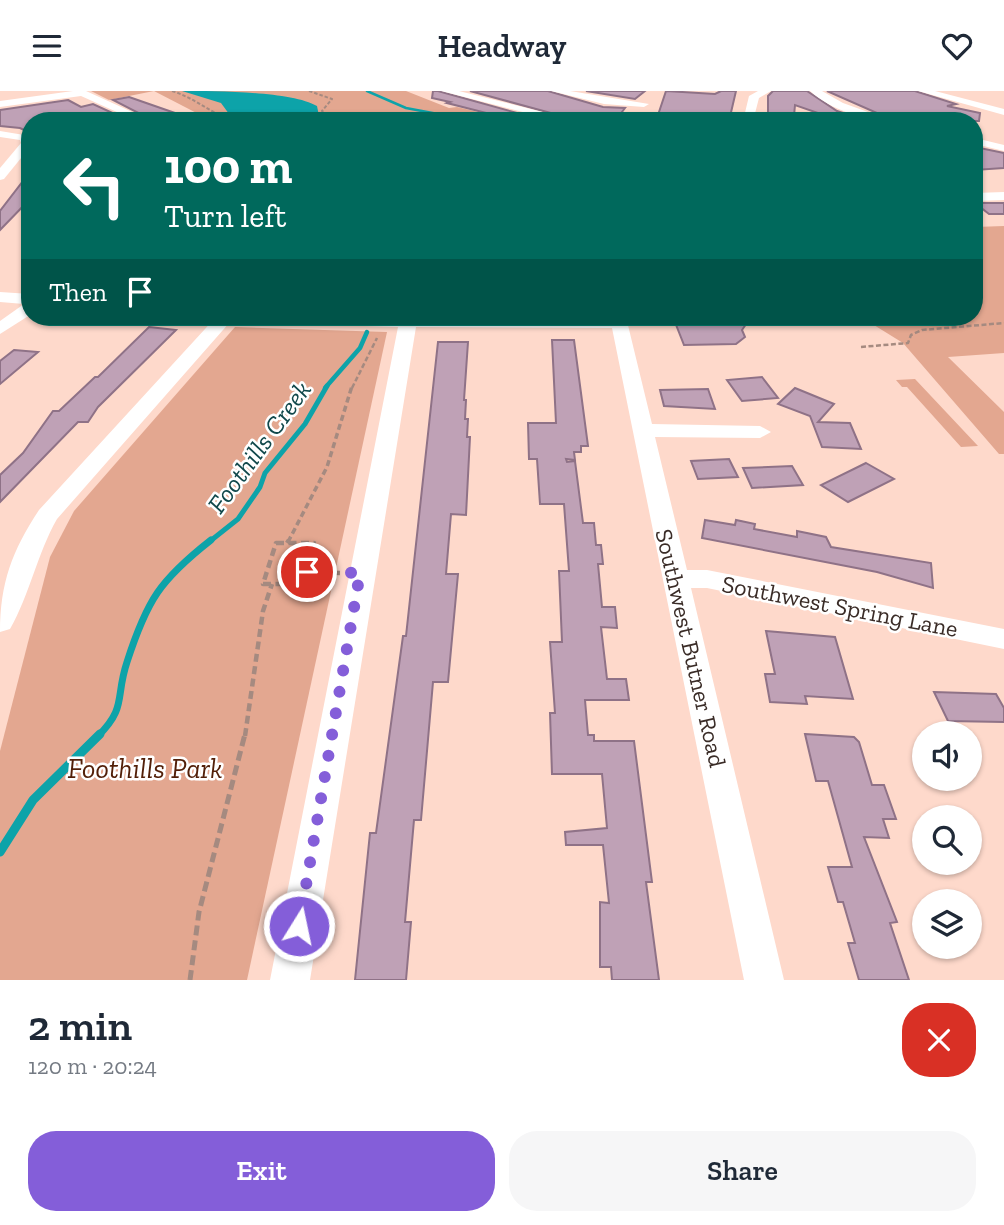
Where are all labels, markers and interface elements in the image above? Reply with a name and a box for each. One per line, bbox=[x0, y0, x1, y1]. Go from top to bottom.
icon: menu bbox=[28, 27, 66, 65]
text: Headway bbox=[438, 27, 566, 65]
icon: heart bbox=[938, 27, 976, 65]
text: 100 m bbox=[164, 137, 292, 196]
icon: left bbox=[49, 140, 140, 231]
text: Turn left bbox=[164, 197, 286, 235]
icon: arrive bbox=[121, 273, 159, 311]
text: Then bbox=[49, 276, 107, 308]
water label: Foothills Creek bbox=[200, 375, 318, 519]
street label: Southwest Butner Road bbox=[649, 526, 733, 770]
pin bbox=[277, 542, 337, 602]
icon: arrive bbox=[288, 553, 326, 591]
street label: Southwest Spring Lane bbox=[720, 569, 960, 643]
map controls bbox=[912, 721, 982, 959]
button: sound bbox=[912, 721, 982, 791]
park label: Foothills Park bbox=[67, 752, 223, 785]
button: search bbox=[912, 805, 982, 875]
position arrow bbox=[262, 889, 336, 963]
button: layers bbox=[912, 889, 982, 959]
text: 2 min bbox=[28, 1000, 132, 1051]
button: close bbox=[902, 1003, 976, 1077]
text: 120 m · 20:24 bbox=[28, 1052, 157, 1080]
button: Exit bbox=[28, 1131, 495, 1211]
button: Share bbox=[509, 1131, 976, 1211]

